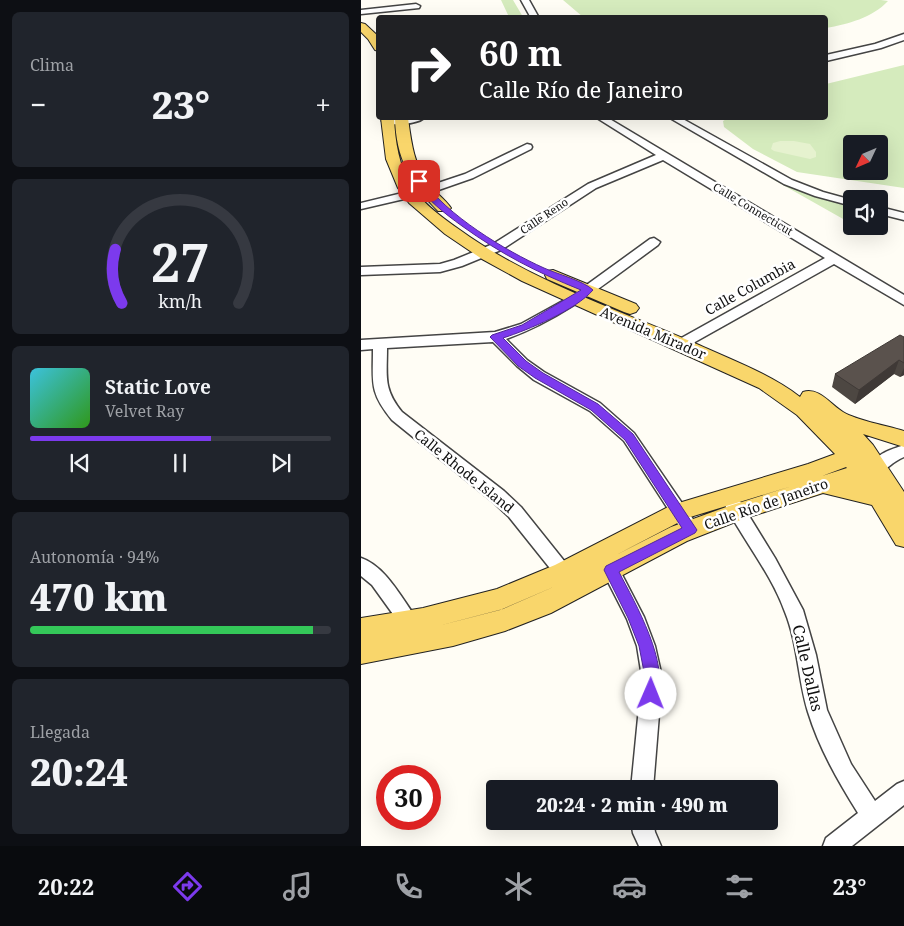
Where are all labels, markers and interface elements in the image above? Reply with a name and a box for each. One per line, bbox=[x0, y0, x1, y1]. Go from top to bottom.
text: 60 m bbox=[479, 29, 562, 76]
icon: right bbox=[396, 35, 461, 100]
text: Clima bbox=[30, 54, 74, 76]
text: Calle Río de Janeiro bbox=[479, 74, 683, 104]
text: 23° bbox=[152, 78, 210, 130]
text: − bbox=[30, 85, 46, 123]
text: + bbox=[315, 85, 331, 123]
north arrow bbox=[843, 135, 889, 180]
map controls bbox=[843, 135, 888, 235]
pin bbox=[398, 160, 440, 202]
icon: arrive bbox=[405, 167, 433, 195]
street label: Calle Connecticut bbox=[710, 179, 796, 238]
button: sound bbox=[843, 190, 888, 235]
street label: Calle Reno bbox=[517, 194, 571, 237]
text: 27 bbox=[151, 226, 210, 297]
street label: Calle Columbia bbox=[701, 254, 798, 319]
text: km/h bbox=[159, 289, 202, 313]
street label: Avenida Mirador bbox=[597, 302, 709, 364]
text: Static Love bbox=[105, 374, 211, 400]
text: Velvet Ray bbox=[105, 400, 184, 422]
street label: Calle Rhode Island bbox=[410, 424, 519, 517]
icon: previous bbox=[66, 449, 94, 477]
icon: pause bbox=[166, 449, 194, 477]
icon: next bbox=[267, 449, 295, 477]
street label: Calle Río de Janeiro bbox=[701, 473, 830, 534]
text: Autonomía · 94% bbox=[30, 546, 159, 568]
text: 470 km bbox=[30, 570, 168, 622]
street label: Calle Dallas bbox=[787, 623, 829, 713]
position arrow bbox=[624, 667, 676, 719]
text: Llegada bbox=[30, 721, 90, 743]
text: 20:24 bbox=[30, 745, 128, 797]
speed limit sign: 30 bbox=[376, 765, 441, 830]
text: 20:24 · 2 min · 490 m bbox=[536, 792, 728, 818]
icon: directions bbox=[170, 869, 205, 904]
icon: music bbox=[280, 869, 315, 904]
icon: phone bbox=[391, 869, 426, 904]
icon: climate bbox=[501, 869, 536, 904]
icon: car bbox=[612, 869, 647, 904]
icon: filters bbox=[722, 869, 757, 904]
text: 20:22 bbox=[38, 871, 94, 901]
text: 23° bbox=[833, 871, 866, 901]

